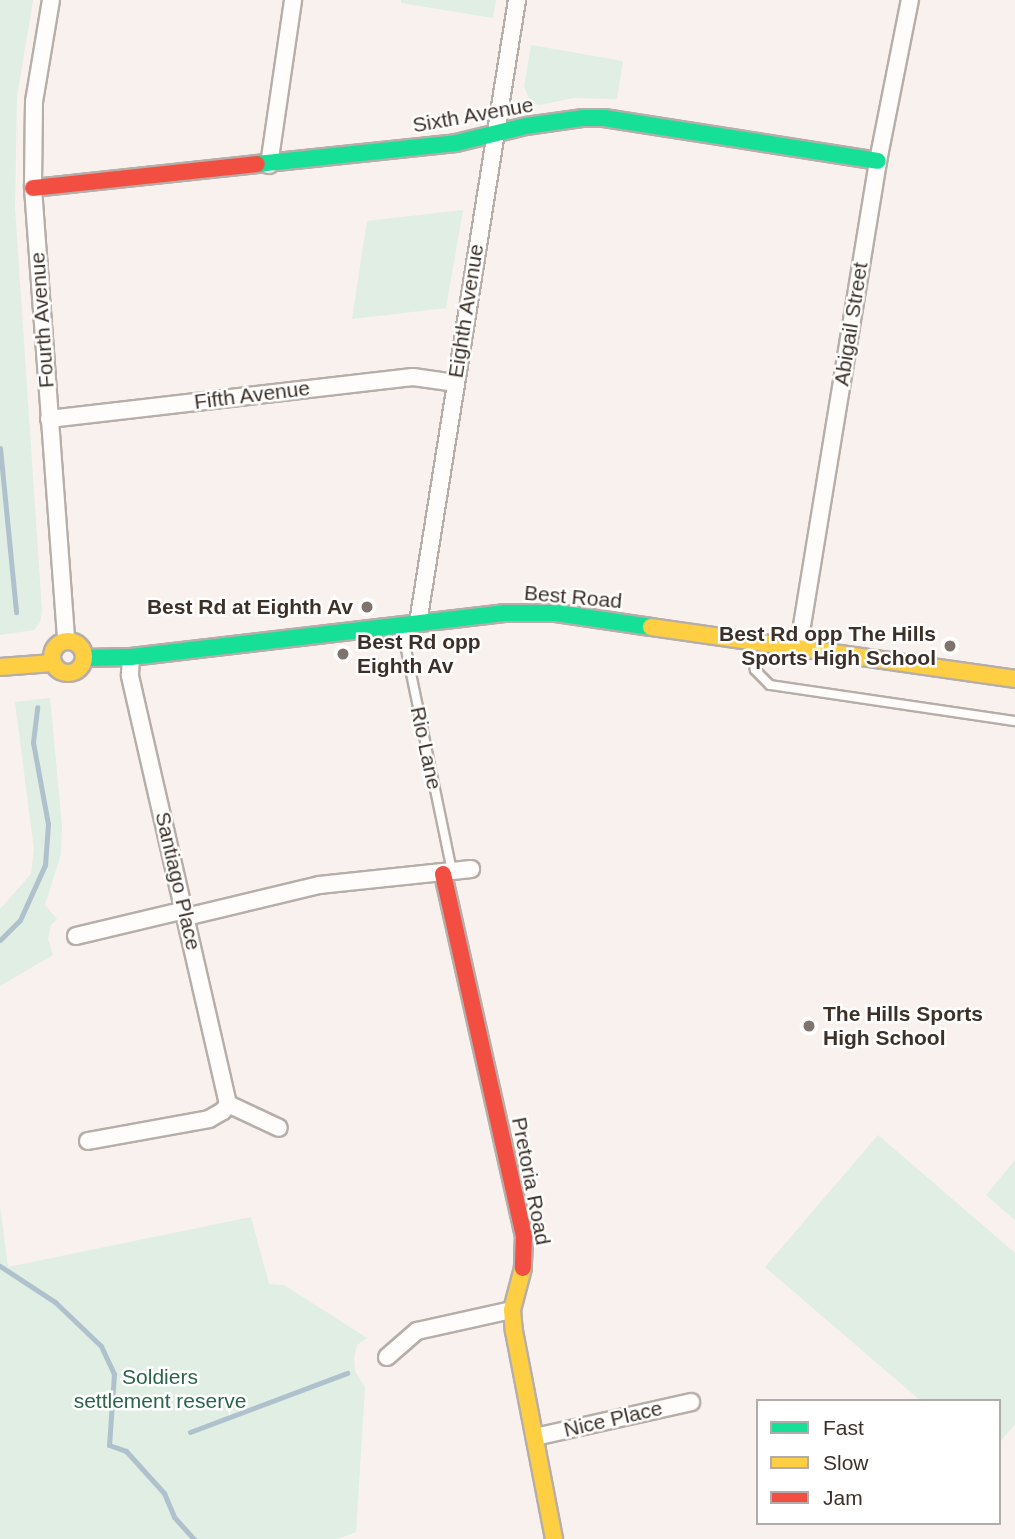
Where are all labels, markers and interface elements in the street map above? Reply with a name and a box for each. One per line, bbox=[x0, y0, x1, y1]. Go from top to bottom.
street label: Sixth Avenue bbox=[410, 92, 536, 138]
street label: Eighth Avenue bbox=[443, 242, 489, 380]
street label: Fourth Avenue bbox=[25, 251, 59, 389]
street label: Abigail Street bbox=[829, 260, 873, 388]
street label: Fifth Avenue bbox=[192, 375, 312, 415]
street label: Best Road bbox=[523, 580, 623, 614]
place label: Best Rd at Eighth Av bbox=[146, 594, 353, 620]
marker: Best Rd at Eighth Av bbox=[359, 599, 375, 615]
place label: Best Rd opp The Hills Sports High School bbox=[719, 621, 936, 671]
place label: Best Rd opp Eighth Av bbox=[357, 629, 481, 679]
marker: Best Rd opp The Hills Sports High School bbox=[942, 638, 958, 654]
marker: Best Rd opp Eighth Av bbox=[335, 646, 351, 662]
street label: Rio Lane bbox=[405, 704, 447, 792]
street label: Santiago Place bbox=[150, 809, 206, 953]
place label: The Hills Sports High School bbox=[823, 1001, 983, 1051]
marker: The Hills Sports High School bbox=[801, 1018, 817, 1034]
street label: Pretoria Road bbox=[506, 1115, 556, 1247]
park label: Soldiers settlement reserve bbox=[74, 1364, 246, 1414]
street label: Nice Place bbox=[561, 1395, 665, 1443]
legend bbox=[756, 1399, 1001, 1525]
text: Fast bbox=[823, 1416, 864, 1439]
text: Slow bbox=[823, 1451, 869, 1474]
text: Jam bbox=[823, 1486, 863, 1509]

